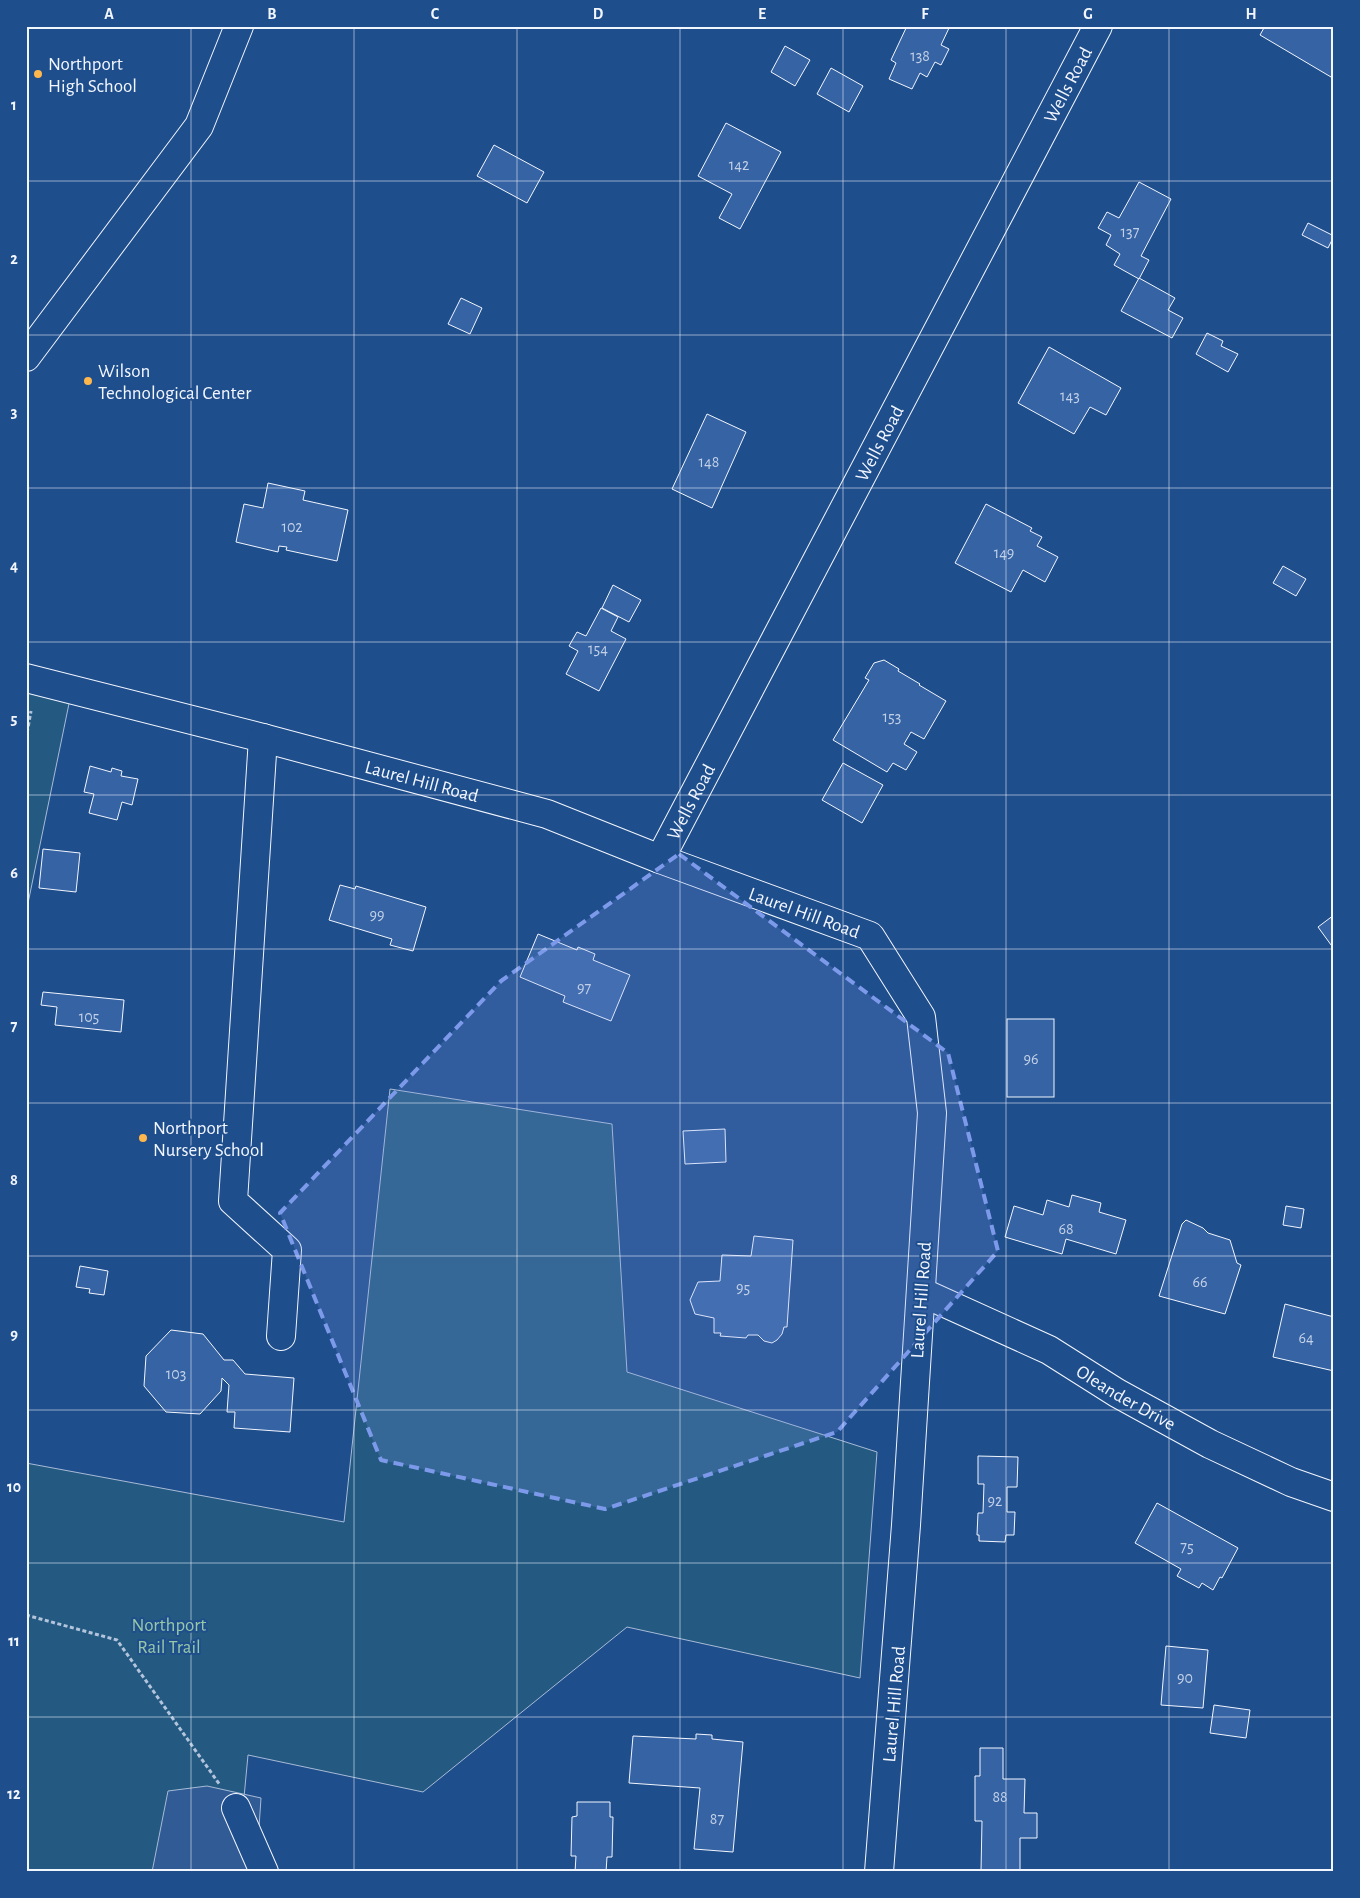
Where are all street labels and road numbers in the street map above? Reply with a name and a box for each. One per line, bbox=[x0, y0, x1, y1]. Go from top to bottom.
street label: Wells Road bbox=[1041, 44, 1096, 126]
street label: Wells Road bbox=[853, 403, 908, 485]
street label: Laurel Hill Road bbox=[363, 758, 481, 806]
street label: Wells Road bbox=[664, 761, 719, 843]
street label: Laurel Hill Road bbox=[746, 884, 862, 942]
street label: Laurel Hill Road bbox=[908, 1241, 935, 1359]
street label: Oleander Drive bbox=[1073, 1362, 1178, 1434]
street label: Laurel Hill Road bbox=[880, 1645, 909, 1763]

